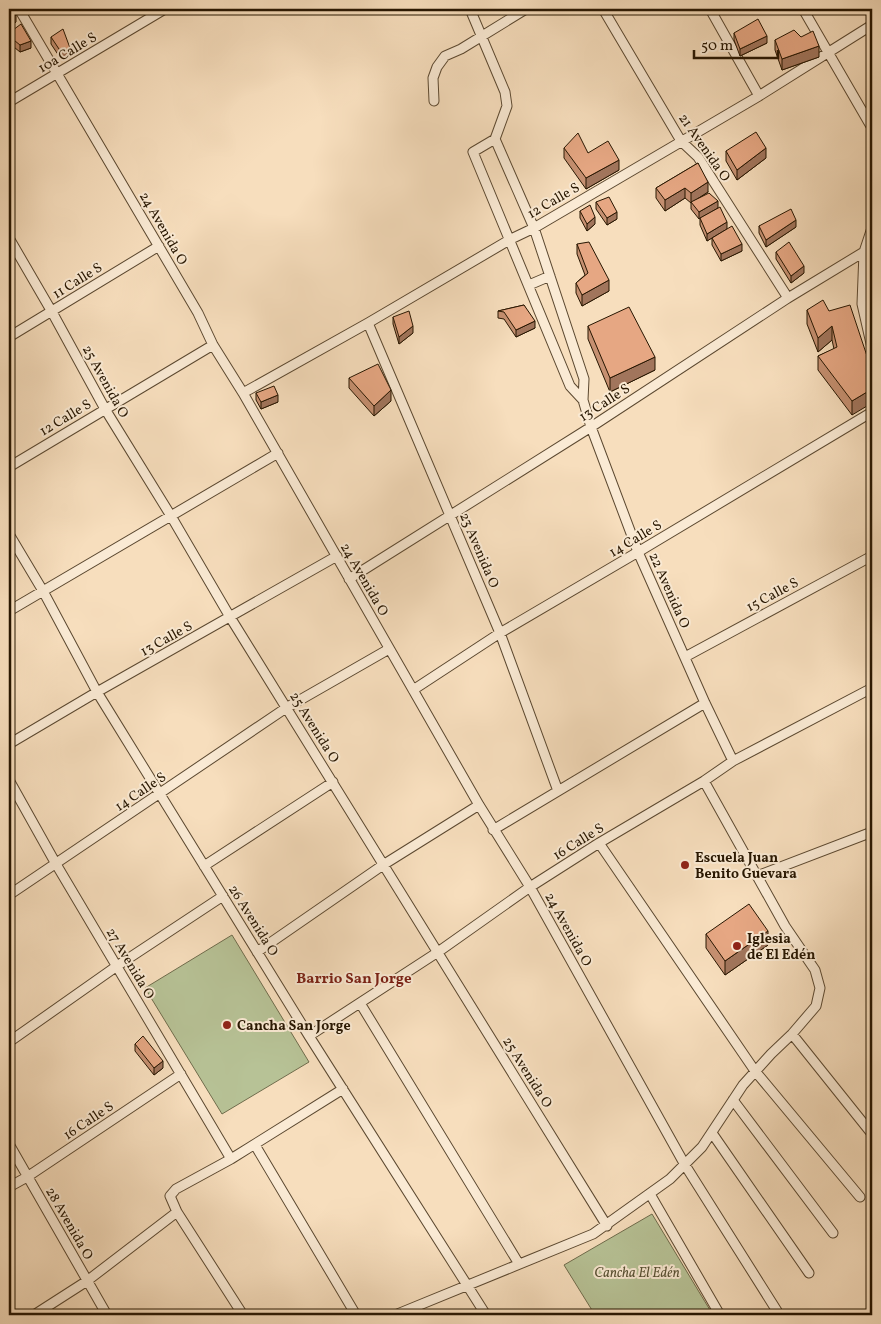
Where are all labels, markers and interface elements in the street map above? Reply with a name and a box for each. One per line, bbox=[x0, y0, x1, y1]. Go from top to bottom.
street label: 10a Calle S bbox=[35, 28, 101, 78]
scale bar bbox=[694, 28, 777, 60]
text: 50 m bbox=[701, 36, 733, 57]
street label: 21 Avenida O bbox=[673, 110, 734, 186]
street label: 12 Calle S bbox=[524, 179, 583, 224]
street label: 24 Avenida O bbox=[134, 189, 191, 269]
street label: 11 Calle S bbox=[49, 259, 106, 304]
street label: 25 Avenida O bbox=[77, 342, 132, 422]
street label: 13 Calle S bbox=[576, 380, 634, 427]
street label: 12 Calle S bbox=[36, 395, 95, 441]
street label: 23 Avenida O bbox=[454, 510, 503, 591]
street label: 14 Calle S bbox=[606, 516, 666, 562]
street label: 24 Avenida O bbox=[335, 540, 392, 620]
street label: 22 Avenida O bbox=[643, 550, 694, 632]
street label: 15 Calle S bbox=[743, 574, 802, 617]
street label: 13 Calle S bbox=[137, 617, 196, 661]
street label: 25 Avenida O bbox=[284, 689, 343, 767]
street label: 14 Calle S bbox=[111, 768, 170, 816]
street label: 16 Calle S bbox=[550, 819, 608, 865]
place label: Escuela Juan Benito Guevara bbox=[695, 849, 797, 884]
marker: Escuela Juan Benito Guevara bbox=[679, 859, 691, 871]
street label: 26 Avenida O bbox=[223, 882, 282, 960]
street label: 24 Avenida O bbox=[540, 889, 596, 970]
street label: 27 Avenida O bbox=[101, 925, 158, 1003]
place label: Iglesia de El Edén bbox=[747, 930, 815, 965]
marker: Iglesia de El Edén bbox=[731, 940, 743, 952]
district label: Barrio San Jorge bbox=[296, 969, 412, 990]
place label: Cancha San Jorge bbox=[237, 1017, 351, 1036]
marker: Cancha San Jorge bbox=[221, 1019, 233, 1031]
street label: 25 Avenida O bbox=[497, 1034, 556, 1112]
street label: 16 Calle S bbox=[60, 1097, 118, 1145]
street label: 28 Avenida O bbox=[40, 1184, 97, 1263]
park label: Cancha El Edén bbox=[594, 1264, 680, 1283]

